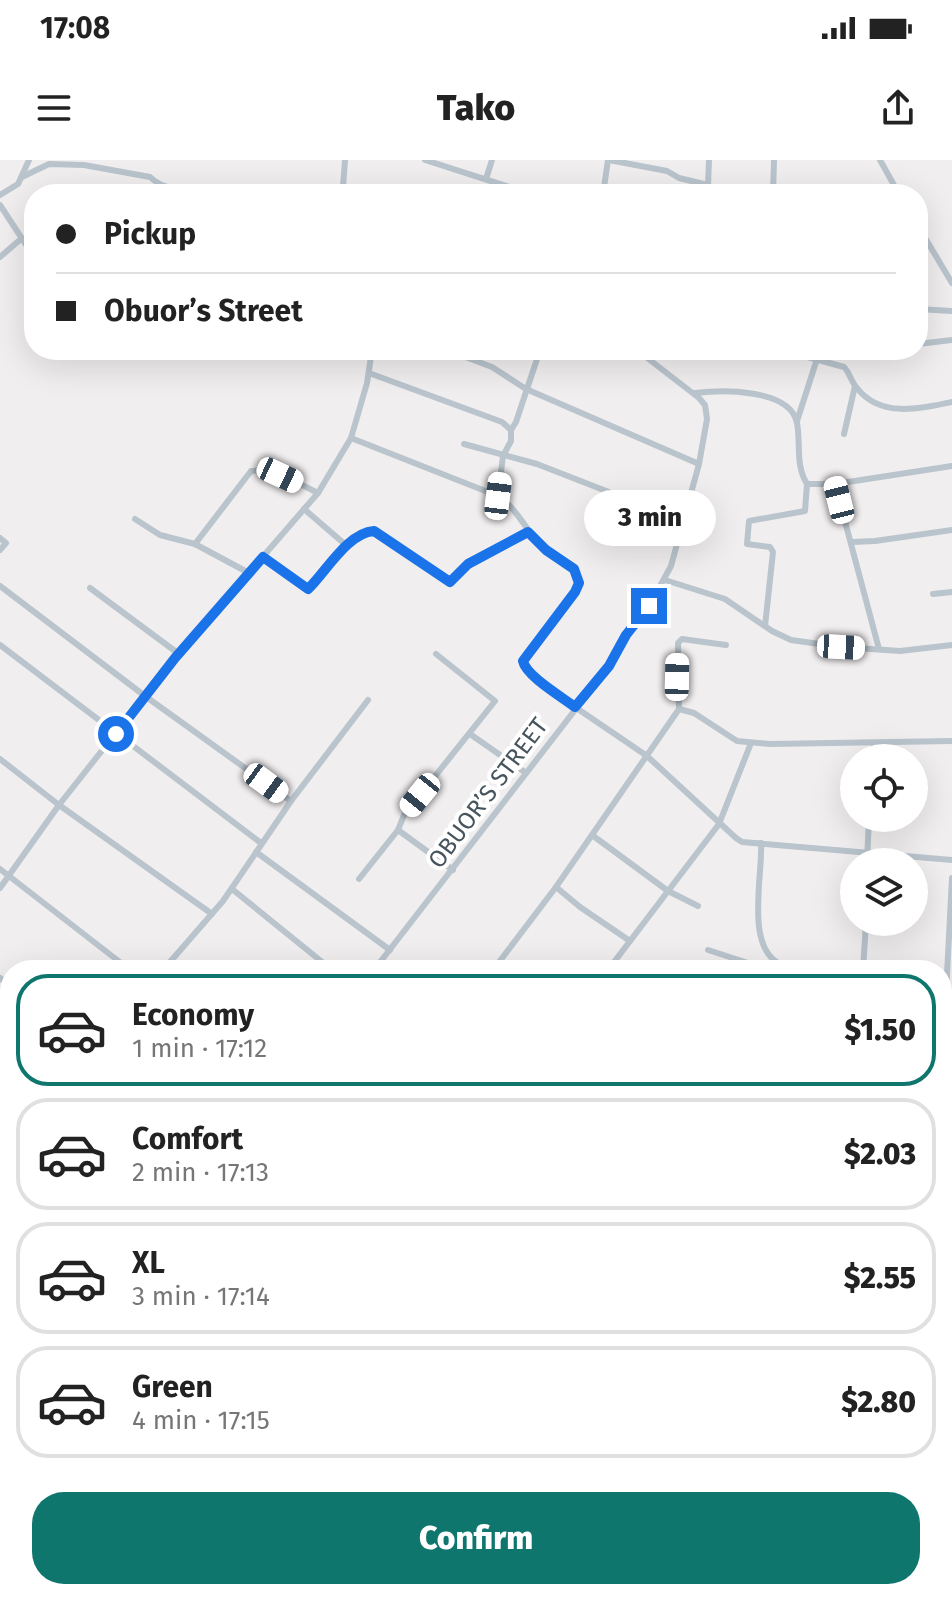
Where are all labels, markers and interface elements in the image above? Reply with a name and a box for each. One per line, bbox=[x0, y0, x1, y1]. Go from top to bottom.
text: 17:08 bbox=[40, 10, 110, 46]
icon: menu bbox=[32, 86, 76, 130]
text: Tako bbox=[437, 86, 515, 130]
icon: share bbox=[876, 86, 920, 130]
text: Pickup bbox=[104, 216, 196, 252]
text: Obuor’s Street bbox=[104, 293, 303, 329]
car bbox=[253, 454, 307, 496]
car bbox=[483, 471, 513, 521]
car bbox=[822, 474, 856, 526]
callout: 3 min bbox=[583, 490, 715, 546]
text: 3 min bbox=[618, 502, 682, 533]
route end bbox=[631, 588, 667, 624]
car bbox=[816, 634, 866, 660]
car bbox=[665, 653, 689, 701]
street label: OBUOR’S STREET bbox=[422, 712, 554, 874]
route start bbox=[98, 716, 134, 752]
map controls bbox=[840, 744, 928, 936]
button: locate bbox=[840, 744, 928, 832]
car bbox=[240, 759, 292, 807]
car bbox=[396, 769, 444, 821]
button: layers bbox=[840, 848, 928, 936]
icon: car bbox=[36, 994, 108, 1066]
text: Economy bbox=[132, 997, 254, 1033]
text: $1.50 bbox=[845, 1012, 916, 1048]
text: 1 min · 17:12 bbox=[132, 1033, 267, 1064]
icon: car bbox=[36, 1118, 108, 1190]
text: Comfort bbox=[132, 1121, 243, 1157]
text: $2.03 bbox=[844, 1136, 916, 1172]
text: 2 min · 17:13 bbox=[132, 1157, 269, 1188]
icon: car bbox=[36, 1242, 108, 1314]
text: XL bbox=[132, 1245, 165, 1281]
text: $2.55 bbox=[844, 1260, 916, 1296]
text: 3 min · 17:14 bbox=[132, 1281, 270, 1312]
icon: car bbox=[36, 1366, 108, 1438]
text: Green bbox=[132, 1369, 213, 1405]
text: $2.80 bbox=[841, 1384, 916, 1420]
text: 4 min · 17:15 bbox=[132, 1405, 270, 1436]
button: Confirm bbox=[32, 1492, 920, 1584]

